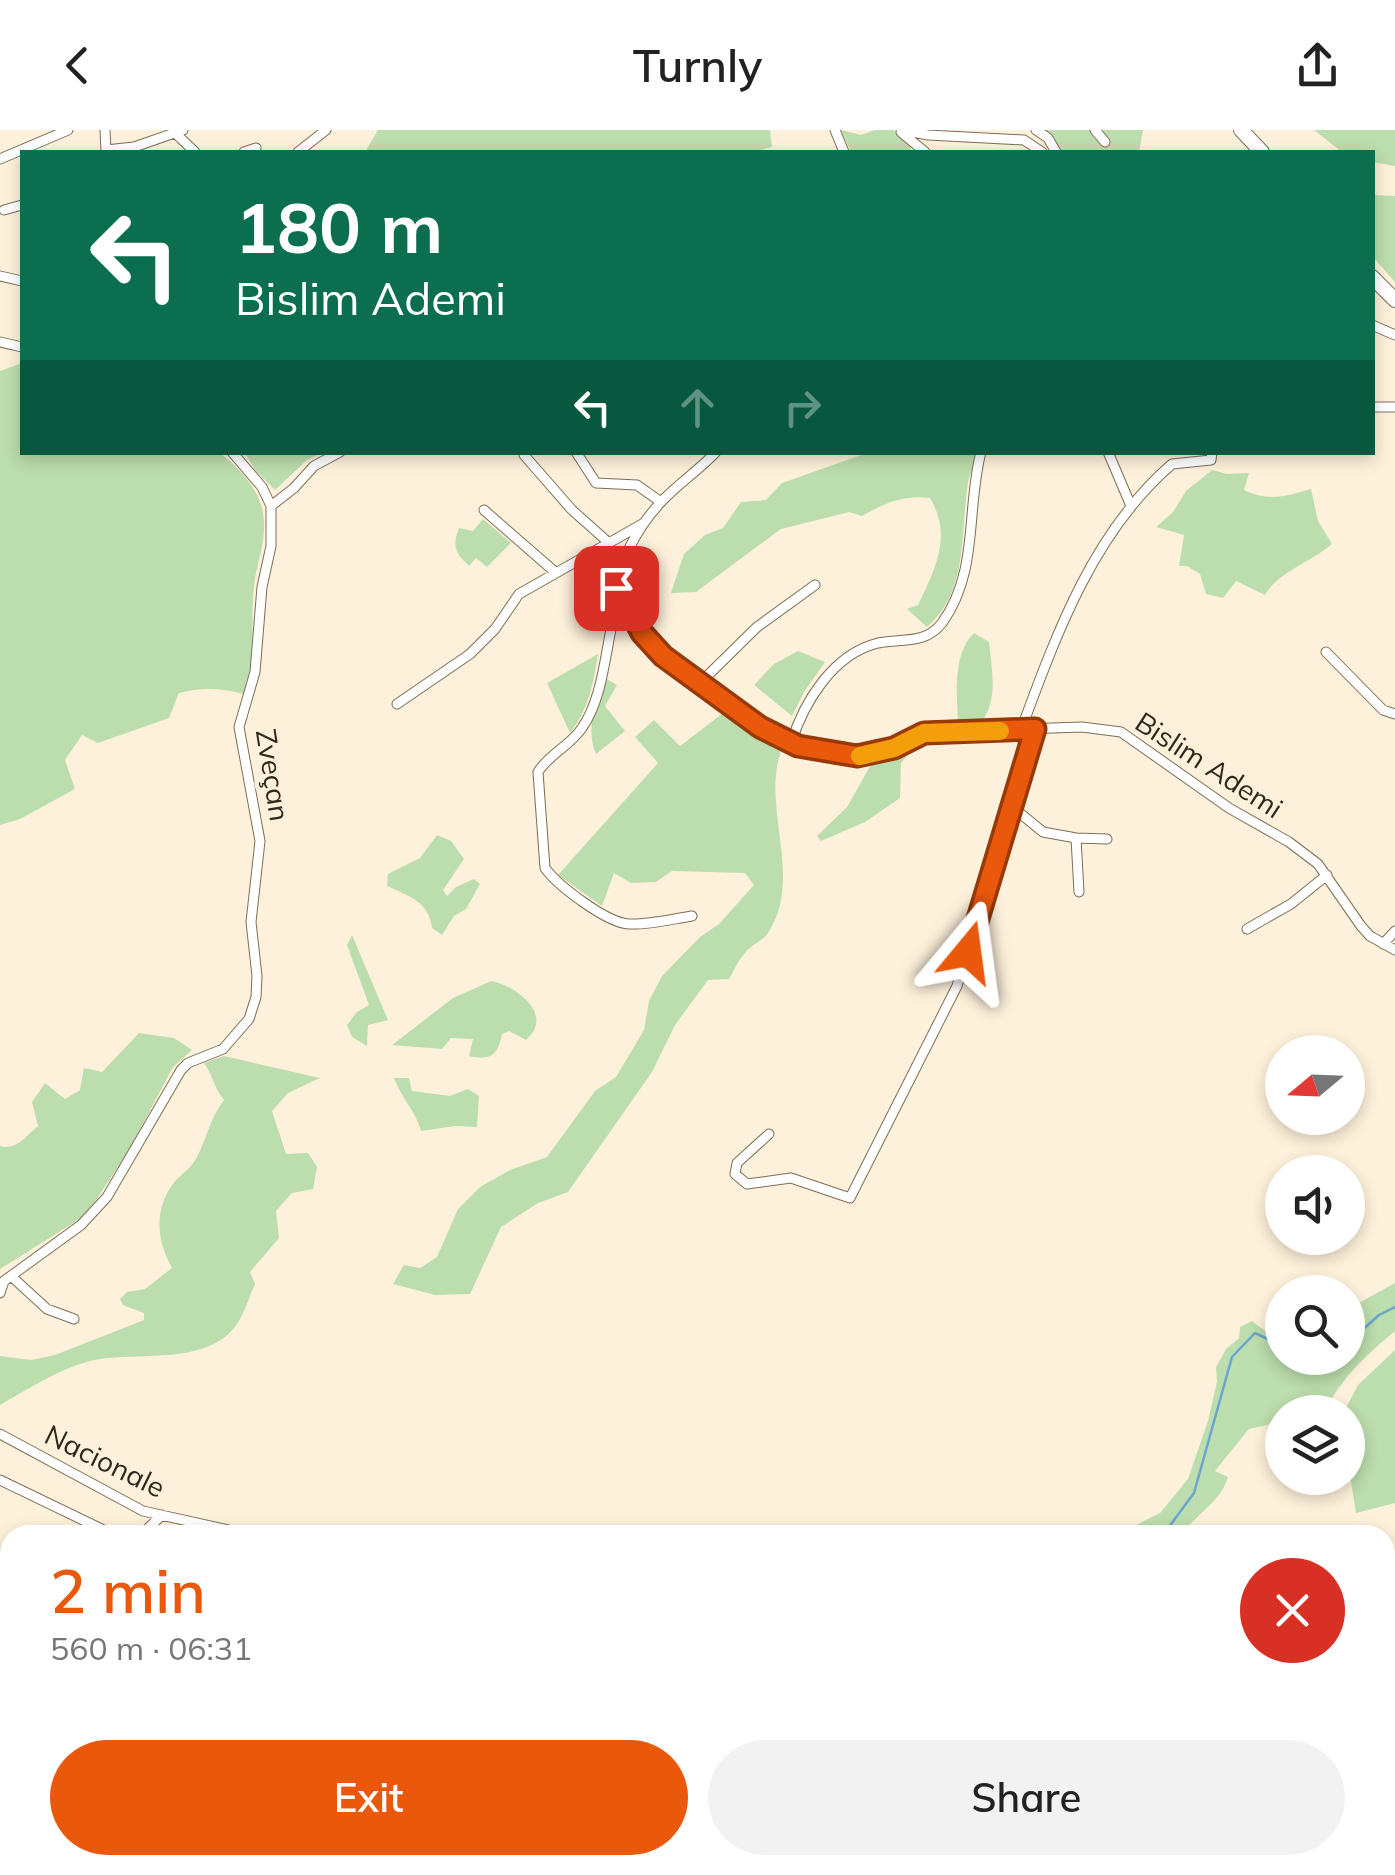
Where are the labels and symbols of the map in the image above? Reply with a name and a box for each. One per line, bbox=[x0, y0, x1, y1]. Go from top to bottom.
pin bbox=[574, 546, 659, 631]
street label: Bislim Ademi bbox=[1129, 704, 1289, 825]
street label: Zveçan bbox=[249, 726, 298, 823]
position arrow bbox=[916, 900, 1020, 1004]
north arrow bbox=[1265, 1035, 1365, 1135]
street label: Nacionale bbox=[39, 1416, 171, 1505]

